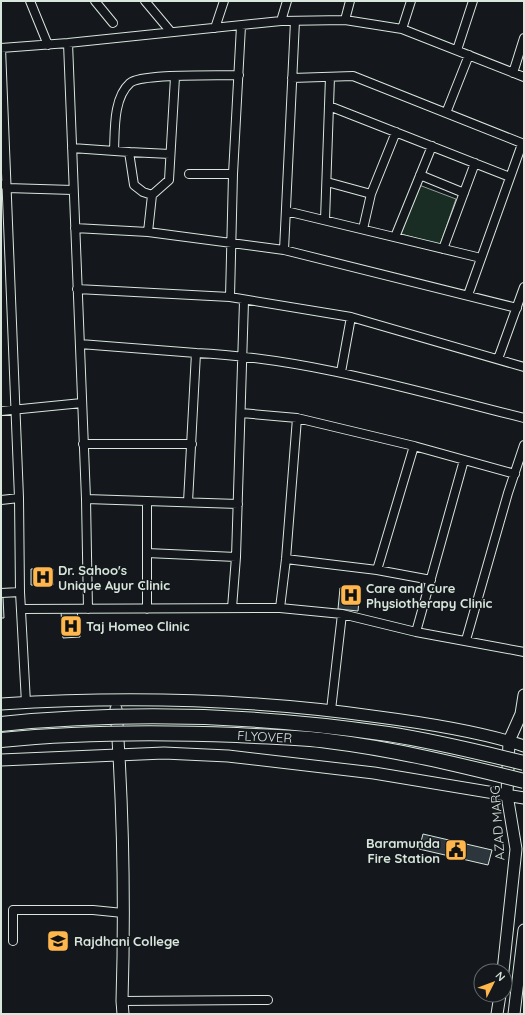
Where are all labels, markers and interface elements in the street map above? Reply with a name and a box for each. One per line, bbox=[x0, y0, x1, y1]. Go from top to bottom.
place label: Dr. Sahoo's Unique Ayur Clinic bbox=[58, 562, 170, 593]
hospital icon: Dr. Sahoo's Unique Ayur Clinic bbox=[30, 564, 56, 590]
place label: Care and Cure Physiotherapy Clinic bbox=[366, 580, 493, 611]
hospital icon: Care and Cure Physiotherapy Clinic bbox=[338, 582, 364, 608]
hospital icon: Taj Homeo Clinic bbox=[58, 613, 84, 639]
place label: Taj Homeo Clinic bbox=[86, 618, 190, 634]
street label: FLYOVER bbox=[237, 727, 293, 746]
street label: AZAD MARG bbox=[486, 785, 508, 861]
place label: Baramunda Fire Station bbox=[366, 835, 440, 866]
public building icon: Baramunda Fire Station bbox=[443, 837, 469, 863]
school or university icon: Rajdhani College bbox=[45, 928, 71, 954]
place label: Rajdhani College bbox=[74, 933, 180, 949]
north arrow bbox=[473, 963, 513, 1003]
text: N bbox=[493, 969, 508, 984]

